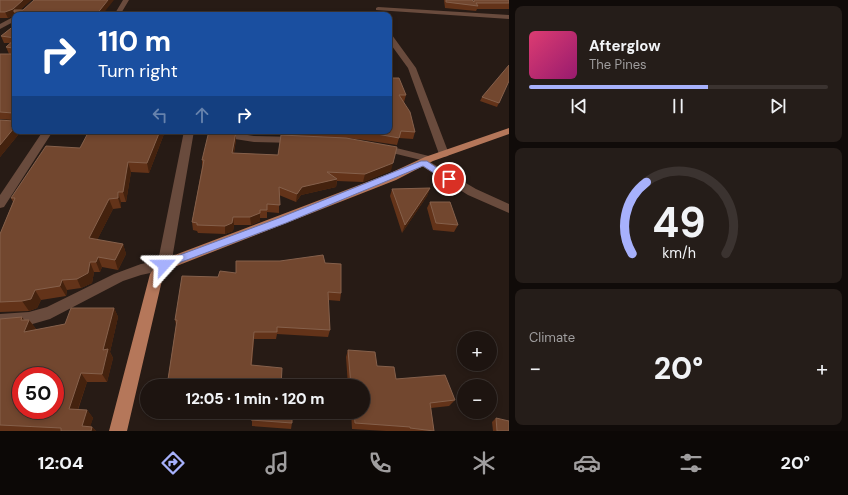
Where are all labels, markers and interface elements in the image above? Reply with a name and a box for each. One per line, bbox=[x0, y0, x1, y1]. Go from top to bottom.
text: 110 m bbox=[98, 23, 171, 60]
icon: right bbox=[32, 28, 84, 80]
text: Afterglow bbox=[589, 36, 661, 56]
text: The Pines bbox=[589, 56, 647, 73]
text: Turn right bbox=[98, 59, 178, 83]
icon: previous bbox=[568, 95, 590, 117]
icon: pause bbox=[667, 95, 689, 117]
icon: next bbox=[767, 95, 789, 117]
icon: left bbox=[149, 104, 171, 126]
icon: ahead bbox=[191, 104, 213, 126]
icon: right bbox=[233, 104, 255, 126]
pin bbox=[432, 162, 466, 196]
icon: arrive bbox=[438, 168, 460, 190]
text: 49 bbox=[652, 195, 705, 249]
text: km/h bbox=[662, 243, 695, 261]
position arrow bbox=[143, 244, 185, 286]
text: Climate bbox=[529, 329, 575, 346]
map controls bbox=[457, 331, 497, 419]
button: + bbox=[457, 331, 497, 371]
text: 20° bbox=[654, 349, 703, 388]
text: − bbox=[529, 354, 541, 383]
text: + bbox=[816, 354, 828, 383]
speed limit sign: 50 bbox=[12, 367, 64, 419]
button: − bbox=[457, 379, 497, 419]
text: 12:05 · 1 min · 120 m bbox=[186, 389, 324, 409]
icon: directions bbox=[159, 449, 187, 477]
icon: music bbox=[263, 449, 291, 477]
icon: phone bbox=[366, 449, 394, 477]
icon: climate bbox=[470, 449, 498, 477]
icon: car bbox=[573, 449, 601, 477]
icon: filters bbox=[677, 449, 705, 477]
text: 12:04 bbox=[38, 451, 84, 475]
text: 20° bbox=[781, 451, 810, 475]

